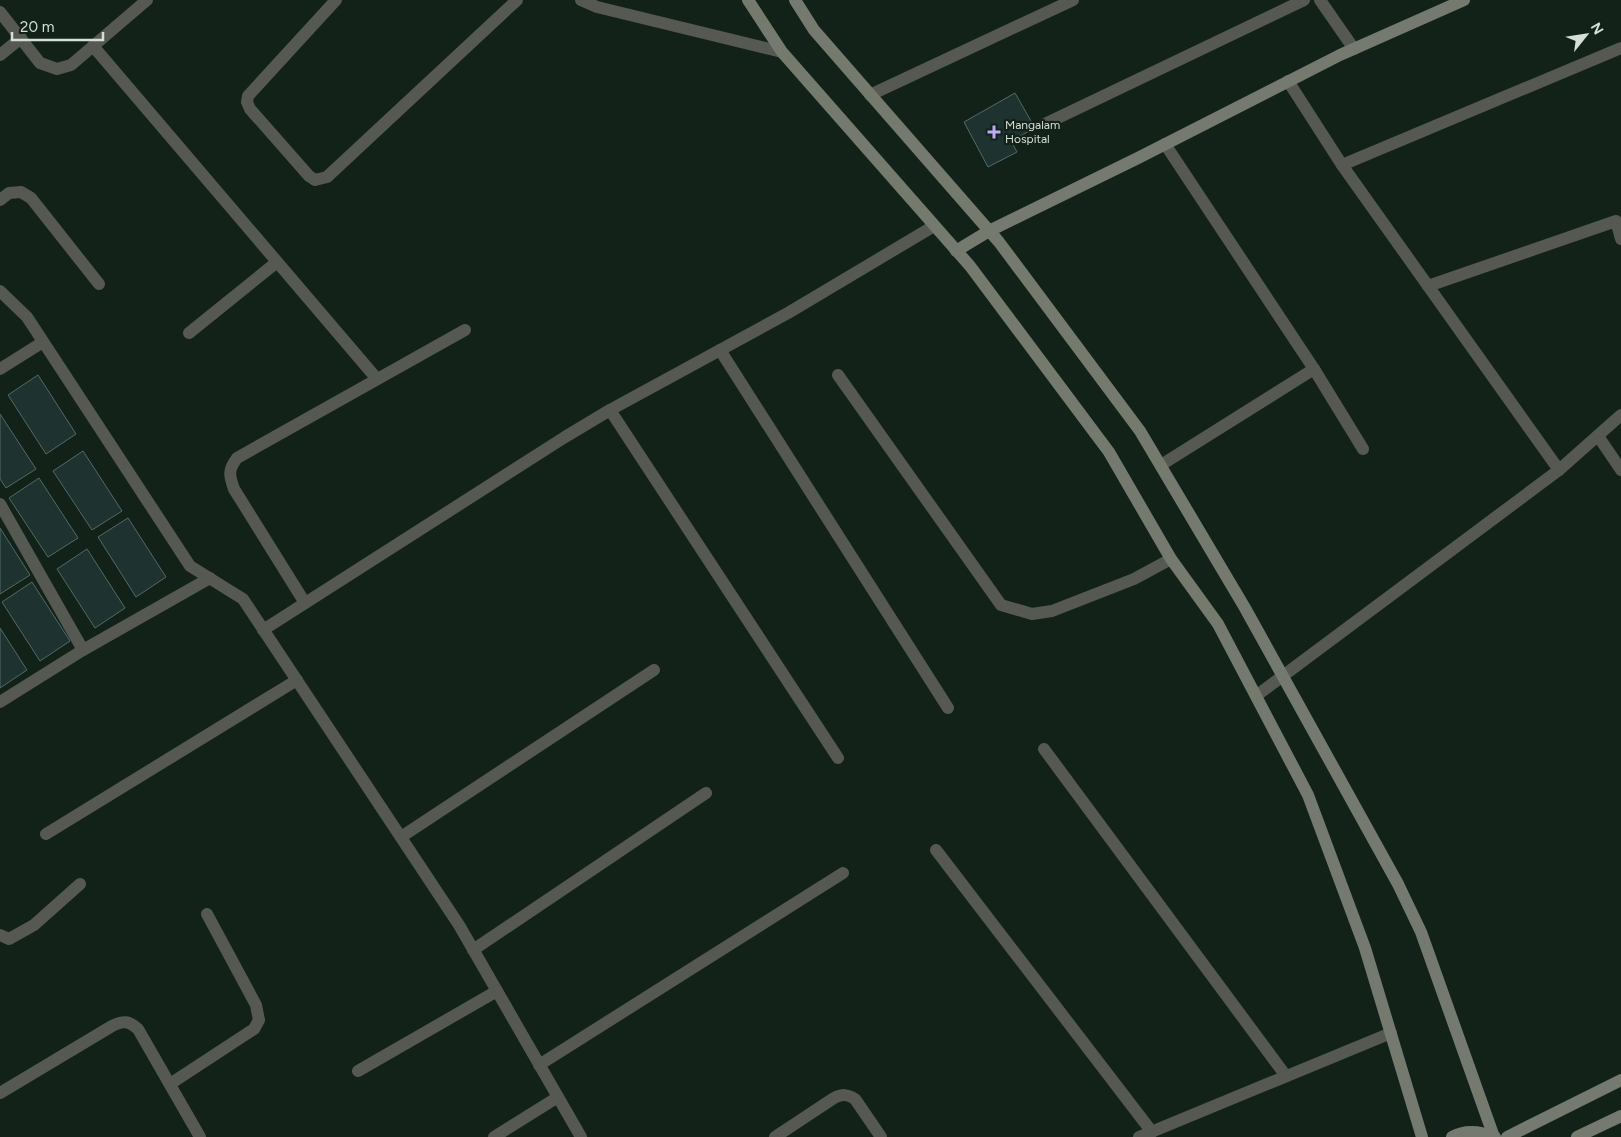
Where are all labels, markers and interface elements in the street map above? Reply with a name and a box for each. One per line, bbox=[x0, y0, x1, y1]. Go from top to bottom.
scale bar bbox=[12, 10, 104, 42]
north arrow bbox=[1561, 10, 1611, 60]
text: 20 m bbox=[20, 18, 54, 36]
text: N bbox=[1587, 20, 1607, 38]
place label: Mangalam Hospital bbox=[1005, 118, 1060, 146]
marker: Mangalam Hospital bbox=[987, 125, 1001, 139]

